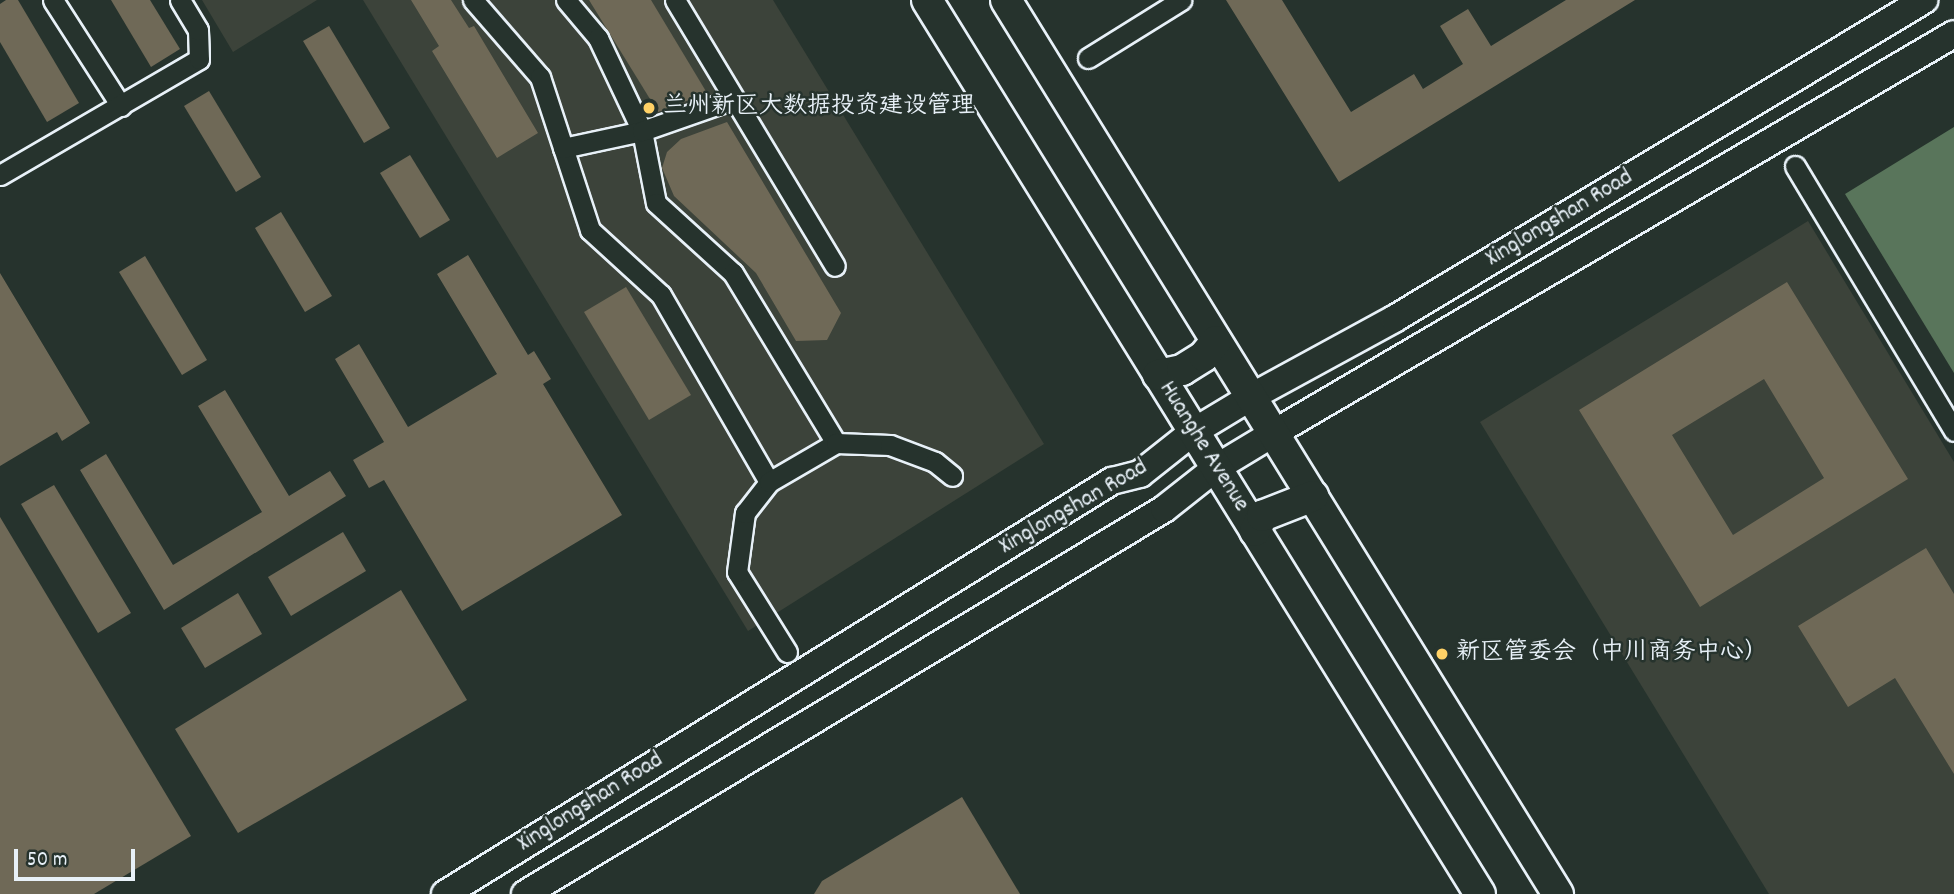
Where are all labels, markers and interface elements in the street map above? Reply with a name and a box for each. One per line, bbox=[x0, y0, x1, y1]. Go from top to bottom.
place label: 兰州新区大数据投资建设管理 bbox=[663, 94, 975, 122]
marker: 兰州新区大数据投资建设管理 bbox=[641, 100, 657, 116]
street label: Xinglongshan Road bbox=[1481, 164, 1639, 274]
street label: Huanghe Avenue bbox=[1152, 377, 1254, 517]
street label: Xinglongshan Road bbox=[995, 454, 1153, 562]
place label: 新区管委会（中川商务中心） bbox=[1456, 640, 1768, 668]
marker: 新区管委会（中川商务中心） bbox=[1434, 646, 1450, 662]
street label: Xinglongshan Road bbox=[513, 747, 669, 859]
scale bar bbox=[18, 834, 138, 878]
text: 50 m bbox=[27, 846, 67, 876]

